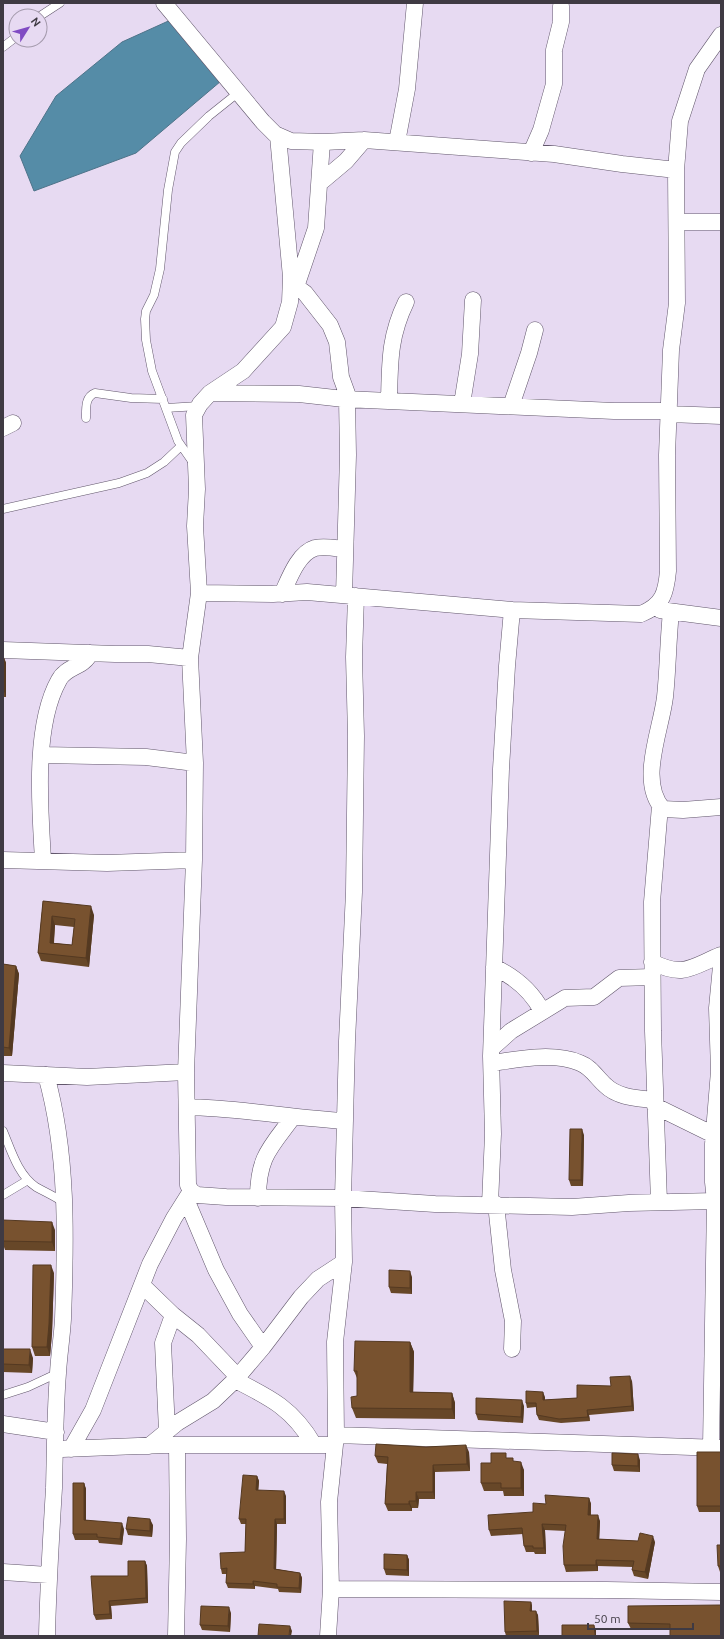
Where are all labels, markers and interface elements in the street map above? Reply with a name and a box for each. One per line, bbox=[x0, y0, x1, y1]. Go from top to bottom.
north arrow bbox=[8, 8, 48, 48]
text: N bbox=[29, 15, 43, 29]
scale bar bbox=[588, 1605, 693, 1631]
text: 50 m bbox=[594, 1612, 621, 1625]

